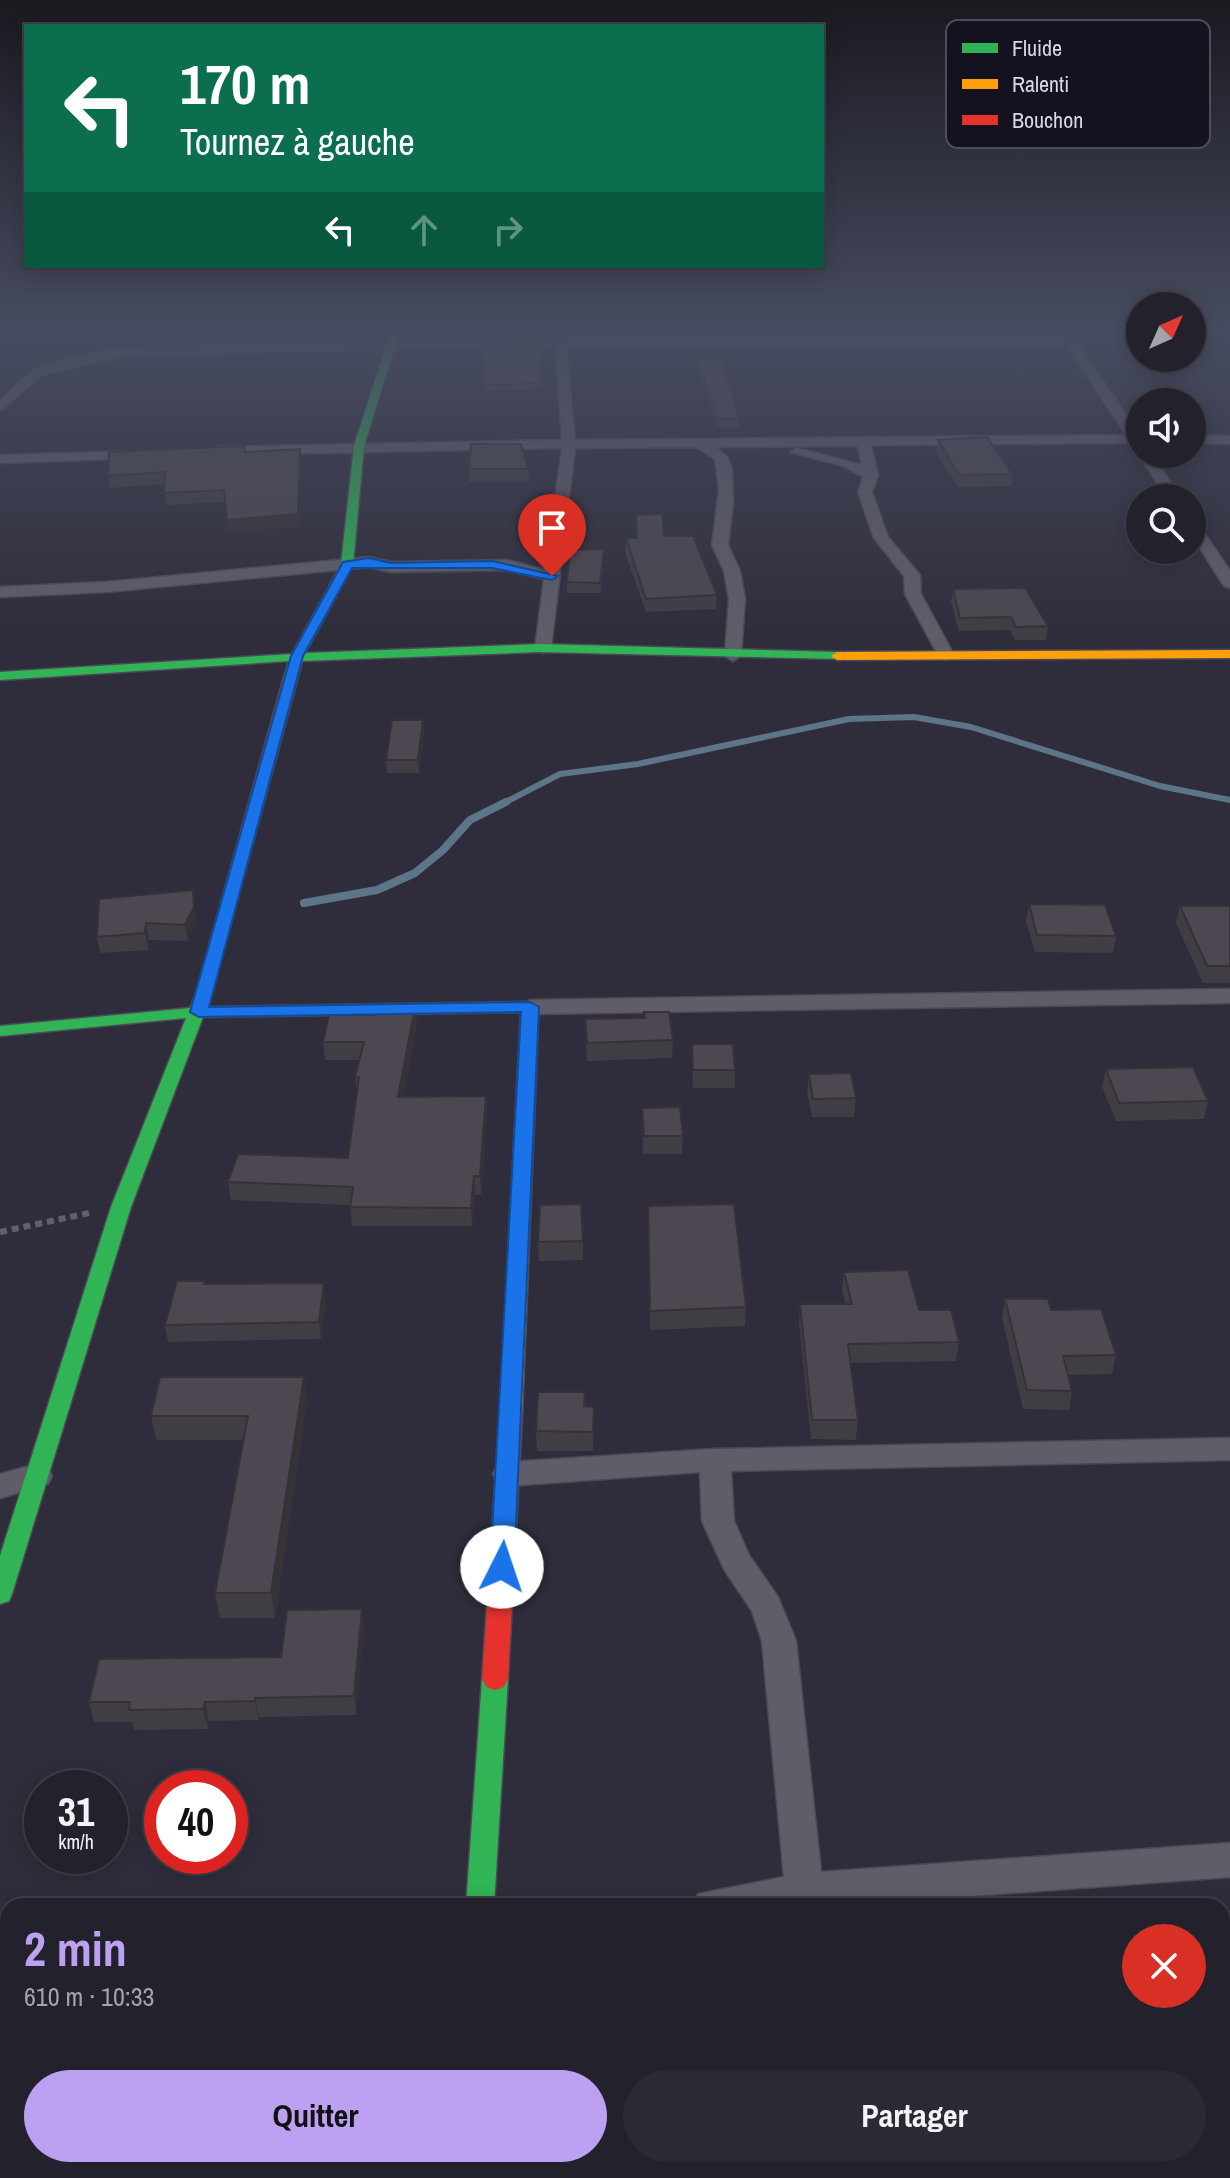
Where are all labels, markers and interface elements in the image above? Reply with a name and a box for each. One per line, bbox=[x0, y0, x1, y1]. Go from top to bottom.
legend bbox=[946, 20, 1210, 148]
text: Fluide bbox=[1012, 33, 1062, 63]
text: 170 m bbox=[180, 46, 310, 121]
icon: left bbox=[48, 56, 152, 160]
text: Ralenti bbox=[1012, 69, 1069, 99]
text: Bouchon bbox=[1012, 105, 1083, 135]
text: Tournez à gauche bbox=[180, 118, 415, 166]
icon: left bbox=[318, 208, 362, 252]
icon: ahead bbox=[402, 208, 446, 252]
icon: right bbox=[486, 208, 530, 252]
north arrow bbox=[1126, 292, 1206, 372]
map controls bbox=[1126, 292, 1206, 564]
button: sound bbox=[1126, 388, 1206, 468]
button: search bbox=[1126, 484, 1206, 564]
pin bbox=[518, 494, 586, 576]
icon: arrive bbox=[530, 506, 574, 550]
position arrow bbox=[460, 1525, 544, 1609]
speed limit sign: 40 bbox=[144, 1770, 248, 1874]
text: 31 bbox=[58, 1785, 94, 1838]
text: km/h bbox=[58, 1828, 94, 1855]
text: 2 min bbox=[24, 1916, 127, 1981]
button: close bbox=[1122, 1924, 1206, 2008]
text: 610 m · 10:33 bbox=[24, 1979, 154, 2014]
button: Quitter bbox=[24, 2070, 607, 2162]
button: Partager bbox=[623, 2070, 1206, 2162]

